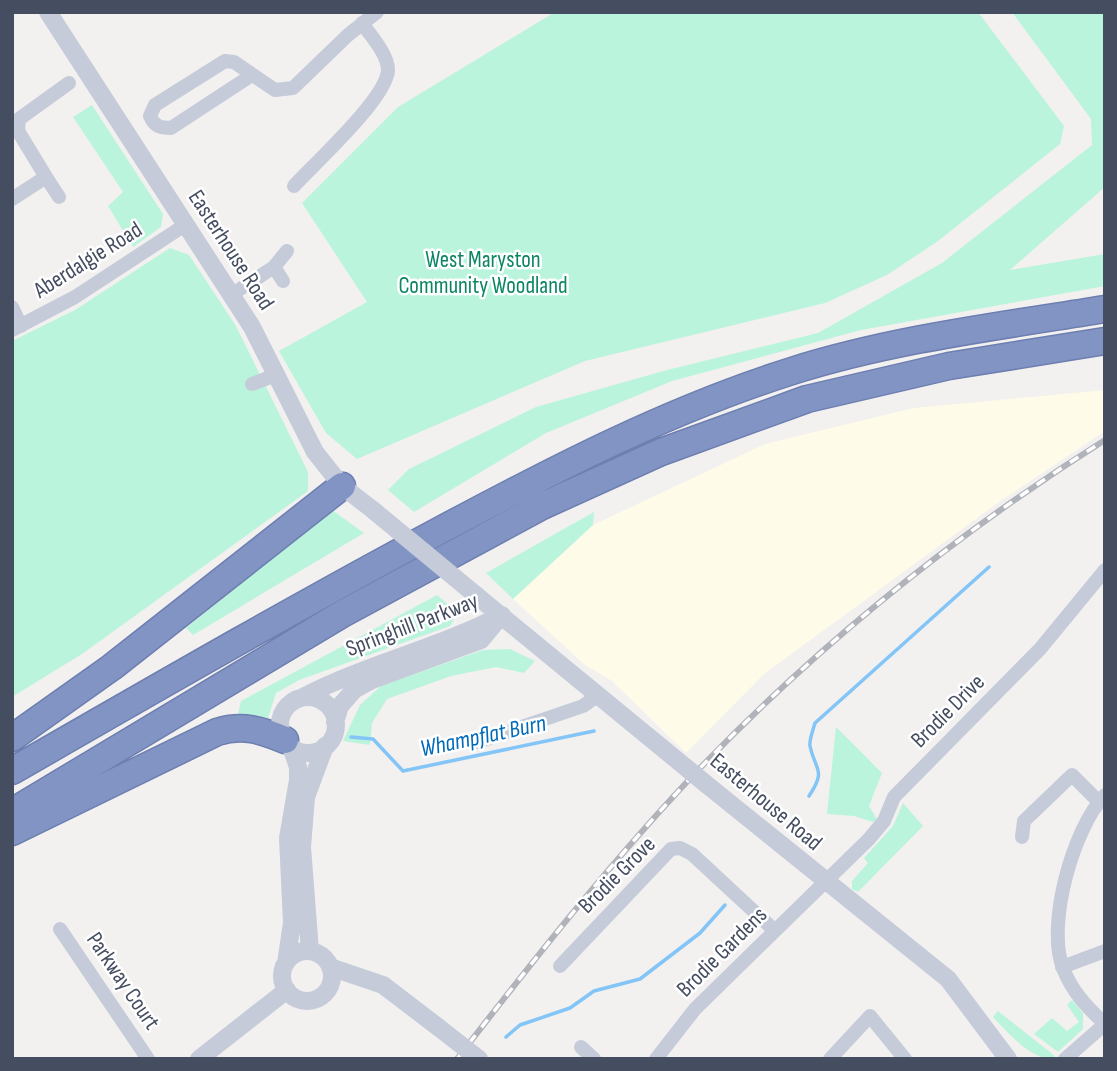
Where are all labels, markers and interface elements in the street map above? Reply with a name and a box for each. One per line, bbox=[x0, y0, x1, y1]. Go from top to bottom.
street label: Easterhouse Road bbox=[182, 185, 280, 315]
street label: Aberdalgie Road bbox=[28, 216, 147, 305]
park label: West Maryston Community Woodland bbox=[398, 246, 568, 300]
street label: Springhill Parkway bbox=[342, 587, 482, 663]
street label: Brodie Drive bbox=[905, 668, 991, 754]
water label: Whampflat Burn bbox=[417, 709, 549, 763]
street label: Easterhouse Road bbox=[704, 747, 828, 857]
street label: Brodie Grove bbox=[572, 830, 662, 920]
street label: Brodie Gardens bbox=[671, 901, 773, 1003]
street label: Parkway Court bbox=[80, 927, 166, 1035]

